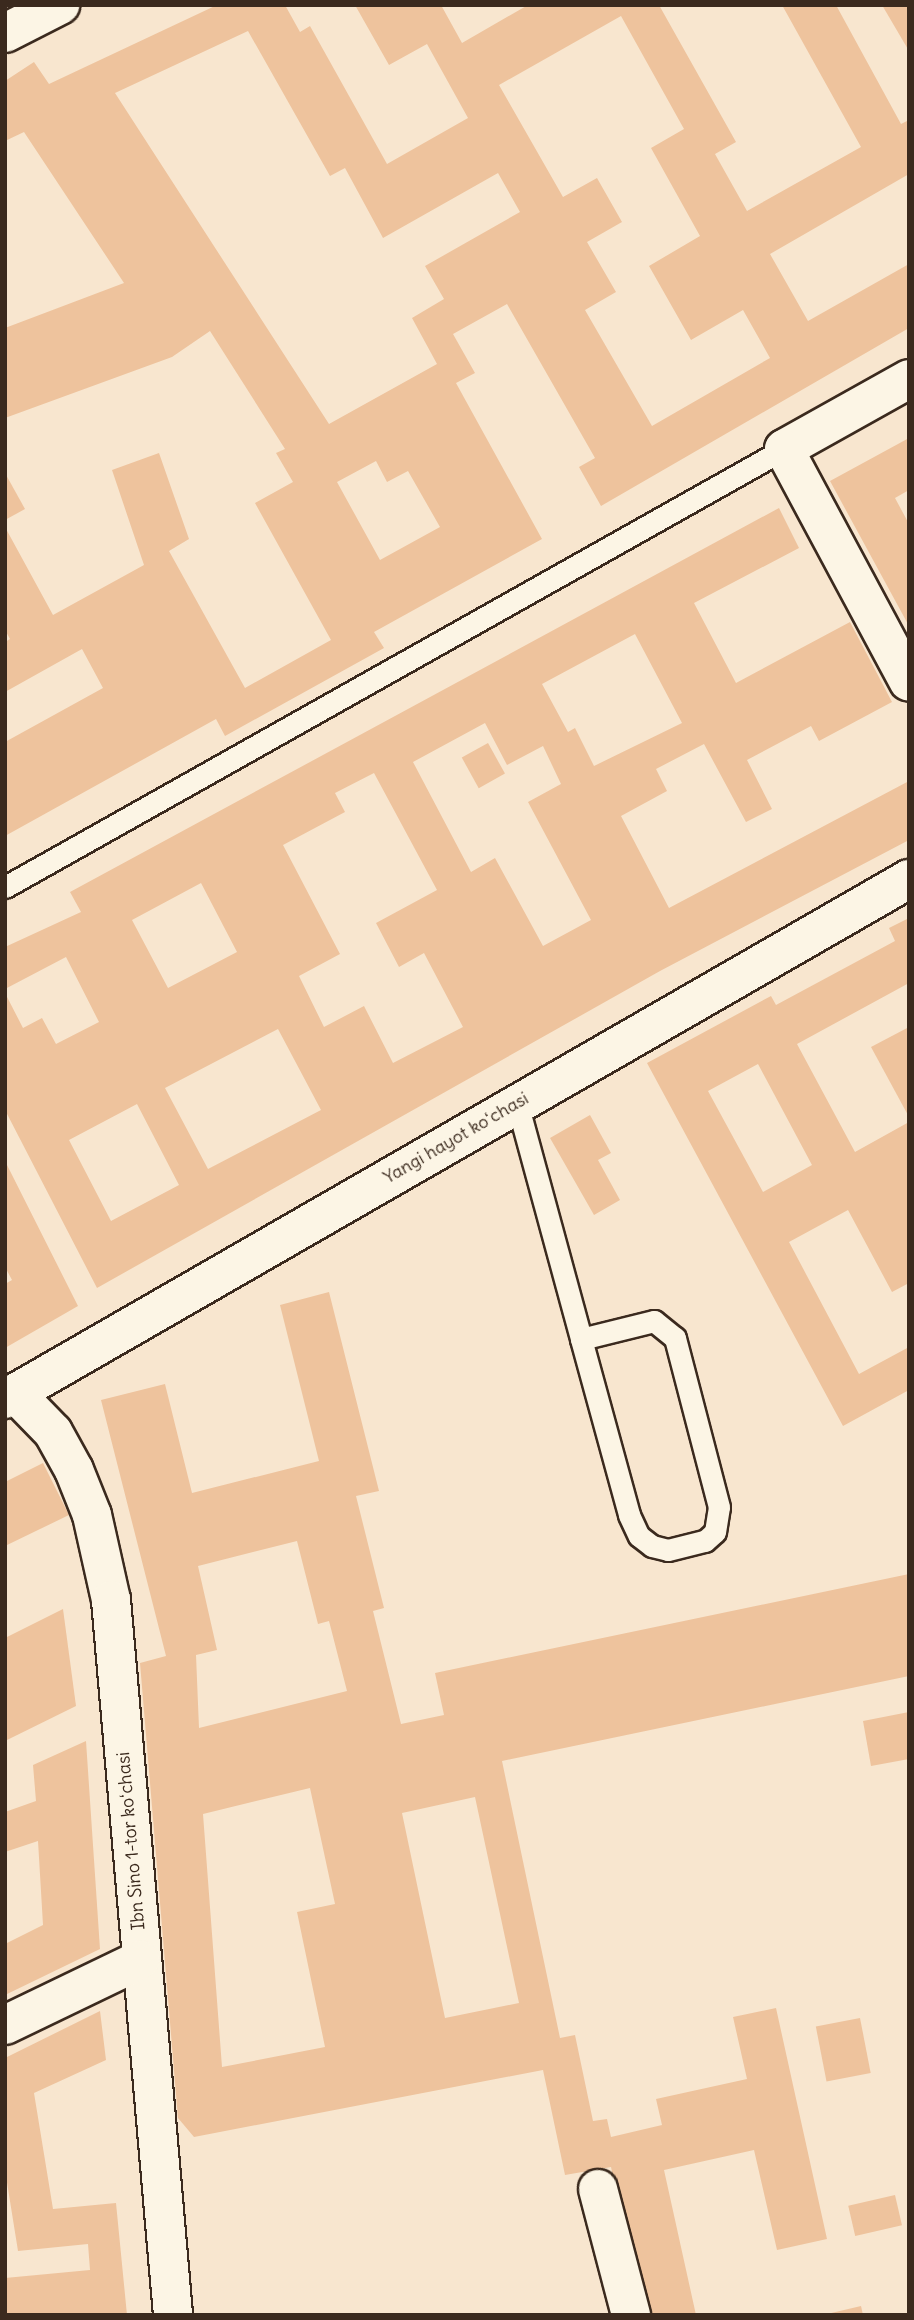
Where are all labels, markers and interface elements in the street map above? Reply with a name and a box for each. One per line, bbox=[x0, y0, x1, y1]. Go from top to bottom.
street label: Yangi hayot koʻchasi bbox=[380, 1088, 532, 1188]
street label: Ibn Sino 1-tor koʻchasi bbox=[112, 1751, 150, 1931]

